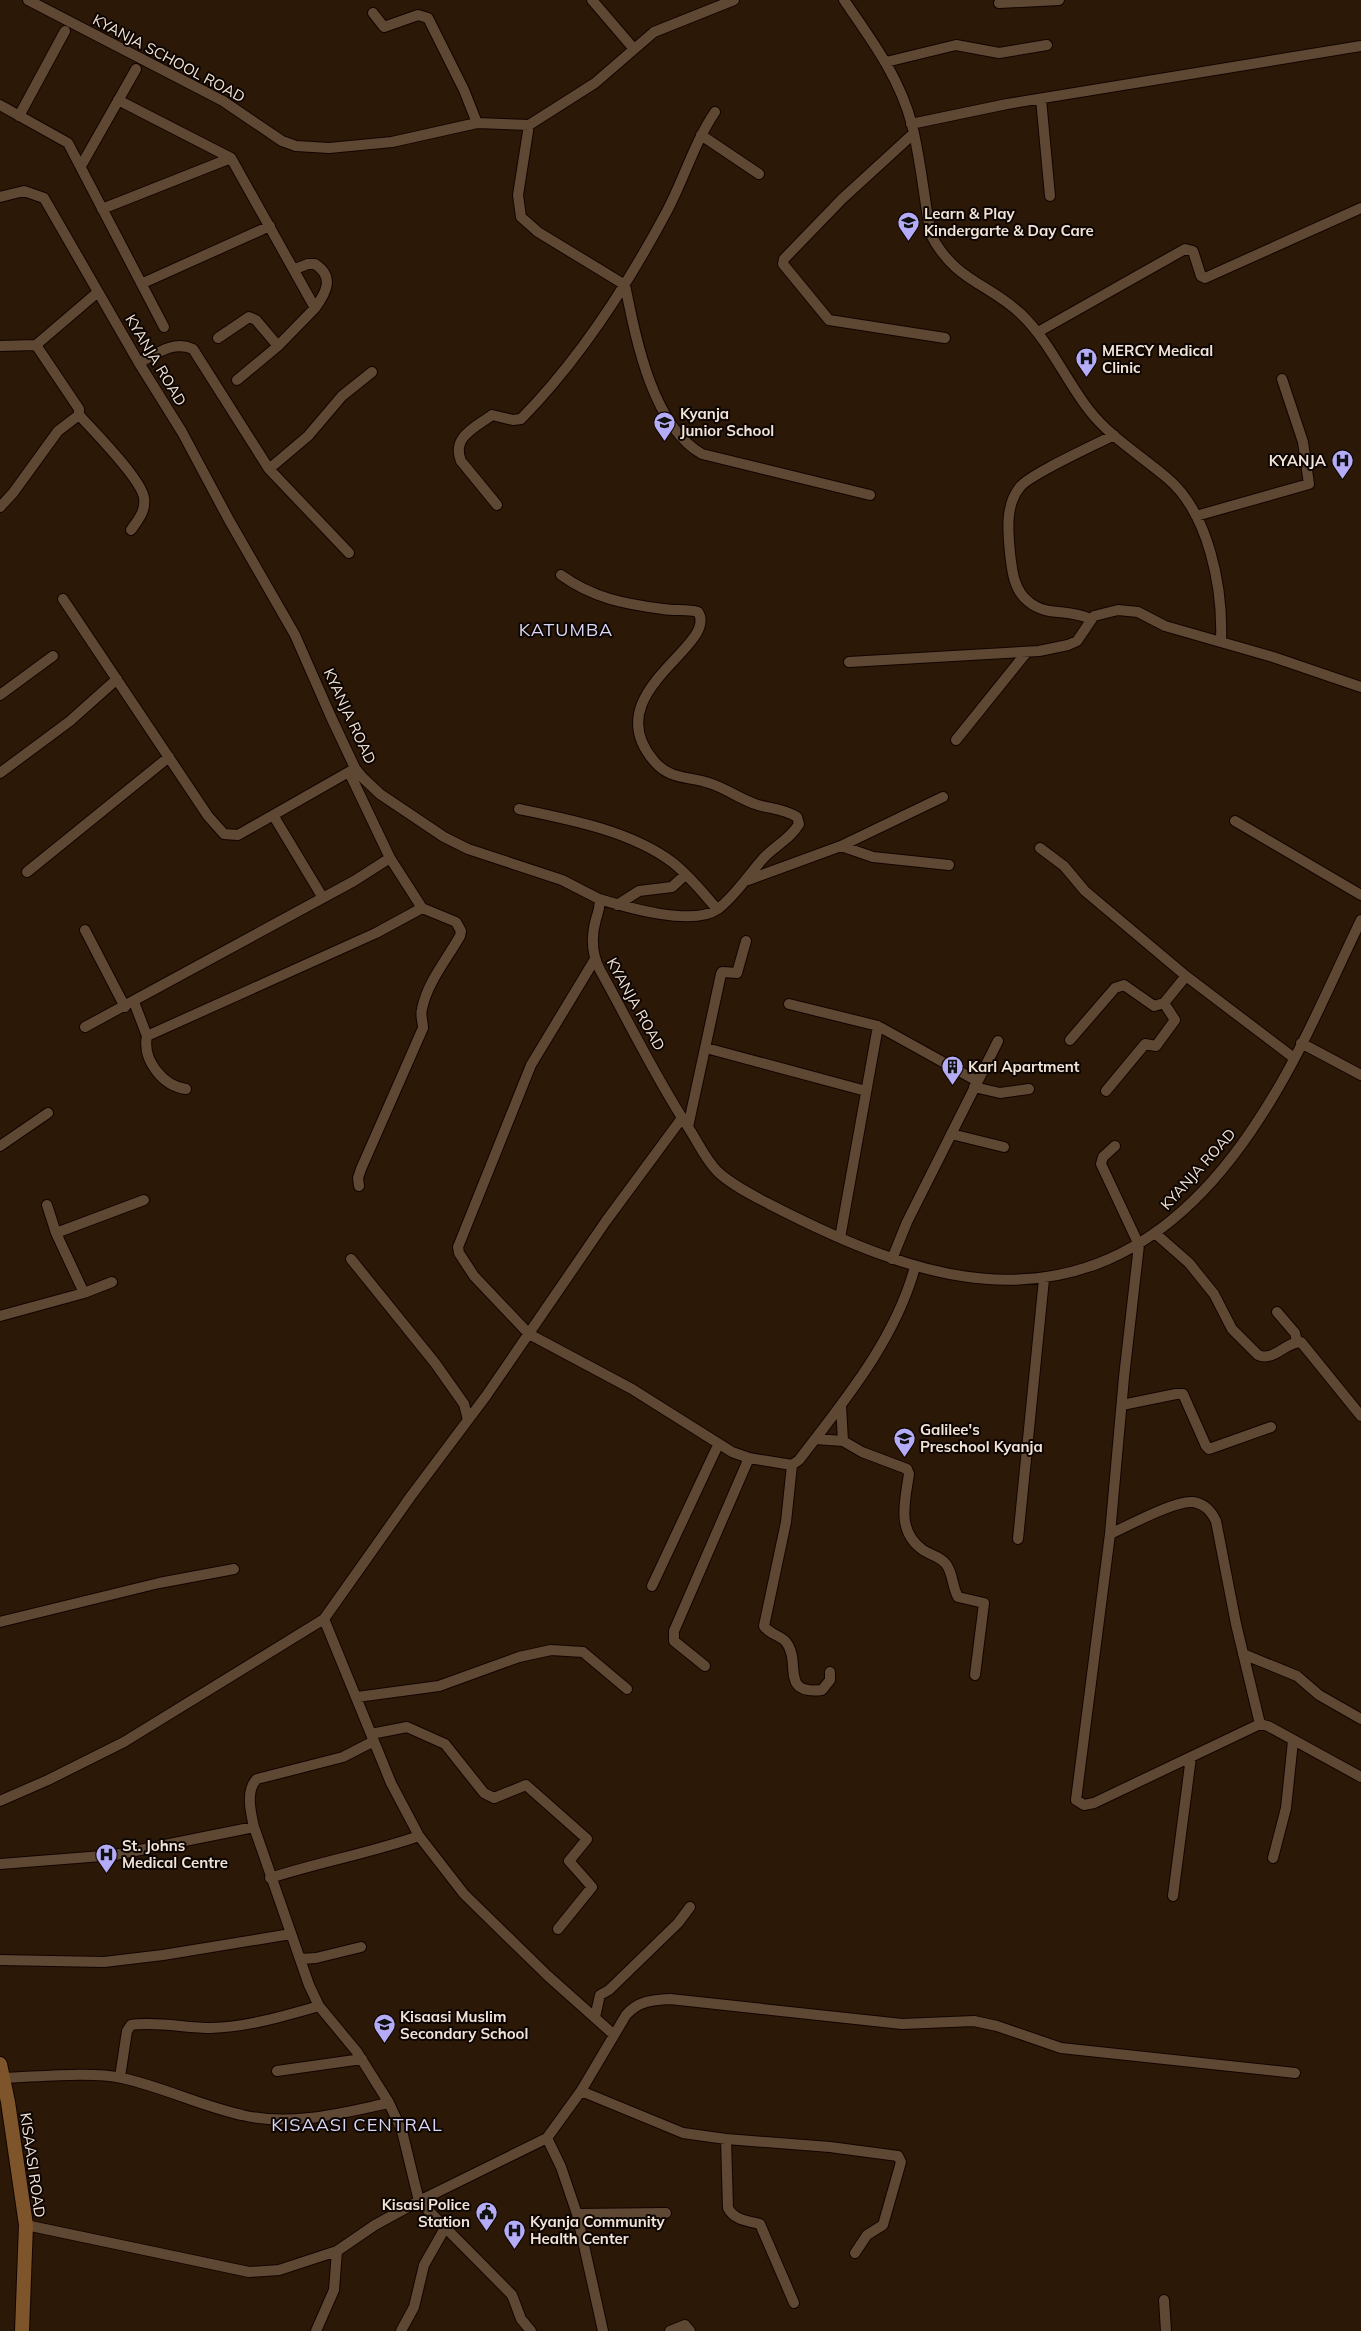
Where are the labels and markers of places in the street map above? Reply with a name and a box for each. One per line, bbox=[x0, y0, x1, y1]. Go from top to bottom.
place label: Learn & Play Kindergarte & Day Care bbox=[924, 204, 1094, 240]
school or university icon: Learn & Play Kindergarte & Day Care bbox=[896, 210, 920, 241]
place label: MERCY Medical Clinic bbox=[1102, 341, 1213, 377]
hospital icon: MERCY Medical Clinic bbox=[1074, 347, 1098, 378]
place label: Kyanja Junior School bbox=[680, 404, 774, 440]
school or university icon: Kyanja Junior School bbox=[652, 410, 676, 441]
hospital icon: KYANJA bbox=[1330, 448, 1354, 479]
place label: KYANJA bbox=[1269, 451, 1327, 470]
building icon: Karl Apartment bbox=[940, 1054, 964, 1085]
place label: Karl Apartment bbox=[968, 1057, 1080, 1076]
place label: Galilee's Preschool Kyanja bbox=[920, 1420, 1043, 1456]
school or university icon: Galilee's Preschool Kyanja bbox=[892, 1426, 916, 1457]
place label: St. Johns Medical Centre bbox=[122, 1836, 228, 1872]
hospital icon: St. Johns Medical Centre bbox=[94, 1842, 118, 1873]
place label: Kisaasi Muslim Secondary School bbox=[400, 2007, 528, 2043]
school or university icon: Kisaasi Muslim Secondary School bbox=[372, 2013, 396, 2044]
place label: Kisasi Police Station bbox=[382, 2195, 470, 2231]
public building icon: Kisasi Police Station bbox=[474, 2201, 498, 2232]
place label: Kyanja Community Health Center bbox=[530, 2212, 666, 2248]
hospital icon: Kyanja Community Health Center bbox=[502, 2218, 526, 2249]

